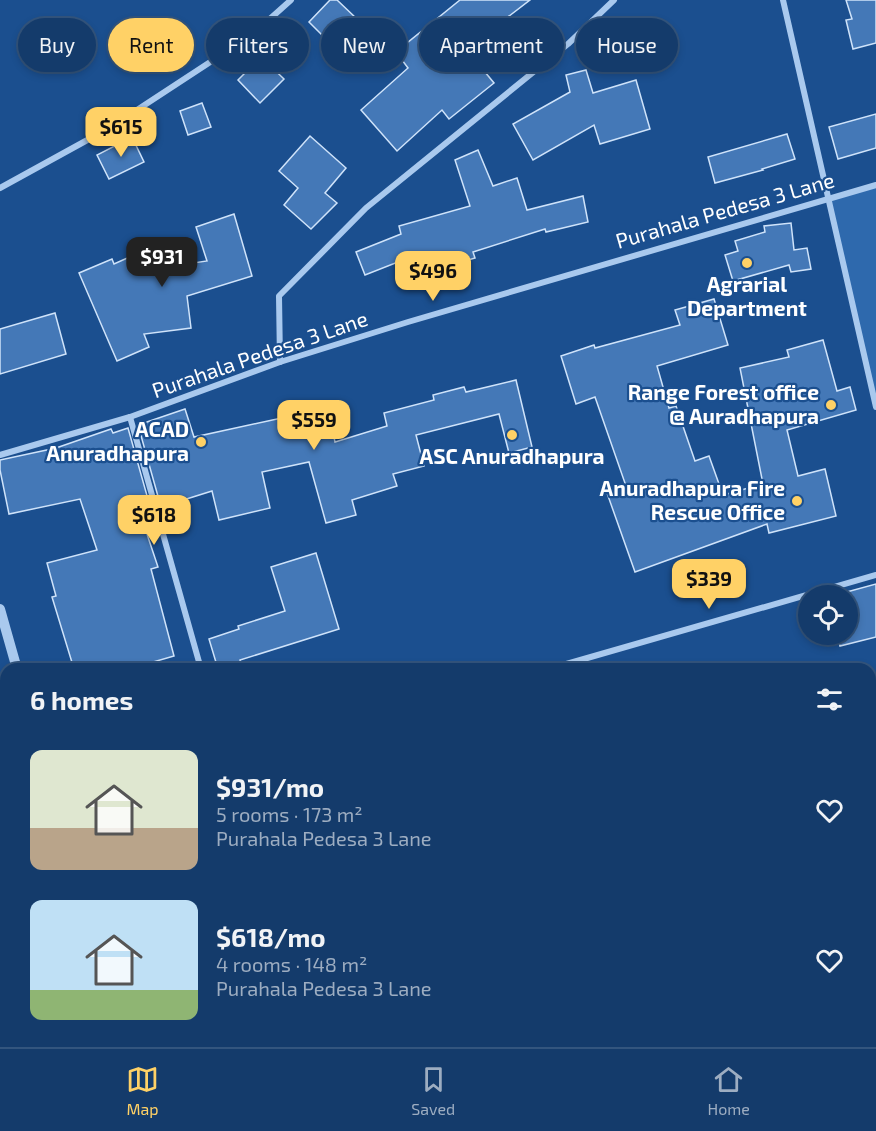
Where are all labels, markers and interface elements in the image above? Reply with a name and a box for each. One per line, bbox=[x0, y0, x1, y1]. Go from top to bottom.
chip: Buy bbox=[18, 18, 96, 72]
chip: Rent bbox=[108, 18, 194, 72]
chip: Filters bbox=[206, 18, 309, 72]
chip: New bbox=[321, 18, 407, 72]
chip: Apartment bbox=[419, 18, 564, 72]
chip: House bbox=[576, 18, 678, 72]
pin: $615 bbox=[85, 107, 157, 158]
text: $615 bbox=[99, 114, 143, 138]
street label: Purahala Pedesa 3 Lane bbox=[612, 166, 837, 253]
pin: $931 bbox=[126, 237, 198, 288]
text: $931 bbox=[140, 244, 184, 268]
pin: $496 bbox=[397, 251, 469, 302]
marker: Agrarial Department bbox=[740, 256, 754, 270]
text: $496 bbox=[409, 258, 457, 282]
place label: Agrarial Department bbox=[687, 271, 807, 320]
street label: Purahala Pedesa 3 Lane bbox=[148, 305, 371, 402]
place label: Range Forest office @ Auradhapura bbox=[628, 379, 819, 428]
marker: Range Forest office @ Auradhapura bbox=[824, 398, 838, 412]
pin: $559 bbox=[278, 400, 350, 451]
text: $559 bbox=[291, 407, 337, 431]
place label: ACAD Anuradhapura bbox=[46, 416, 189, 465]
marker: ASC Anuradhapura bbox=[505, 428, 519, 442]
marker: ACAD Anuradhapura bbox=[194, 435, 208, 449]
place label: ASC Anuradhapura bbox=[419, 443, 605, 468]
place label: Anuradhapura Fire Rescue Office bbox=[600, 475, 785, 524]
marker: Anuradhapura Fire Rescue Office bbox=[790, 494, 804, 508]
pin: $618 bbox=[118, 495, 190, 546]
text: $618 bbox=[132, 502, 176, 526]
pin: $339 bbox=[673, 559, 745, 610]
text: $339 bbox=[686, 566, 732, 590]
map controls bbox=[798, 585, 858, 645]
button: locate bbox=[798, 585, 858, 645]
icon: filters bbox=[813, 683, 846, 716]
text: 6 homes bbox=[30, 684, 133, 715]
text: $931/mo bbox=[216, 771, 324, 802]
icon: home bbox=[78, 774, 150, 846]
icon: heart bbox=[813, 794, 846, 827]
text: 5 rooms · 173 m² bbox=[216, 802, 363, 826]
text: Purahala Pedesa 3 Lane bbox=[216, 826, 432, 850]
text: $618/mo bbox=[216, 921, 326, 952]
icon: home bbox=[78, 924, 150, 996]
icon: heart bbox=[813, 944, 846, 977]
text: 4 rooms · 148 m² bbox=[216, 952, 367, 976]
text: Purahala Pedesa 3 Lane bbox=[216, 976, 432, 1000]
tab: Map bbox=[126, 1063, 159, 1118]
tab: Saved bbox=[411, 1063, 455, 1118]
tab: Home bbox=[707, 1063, 750, 1118]

